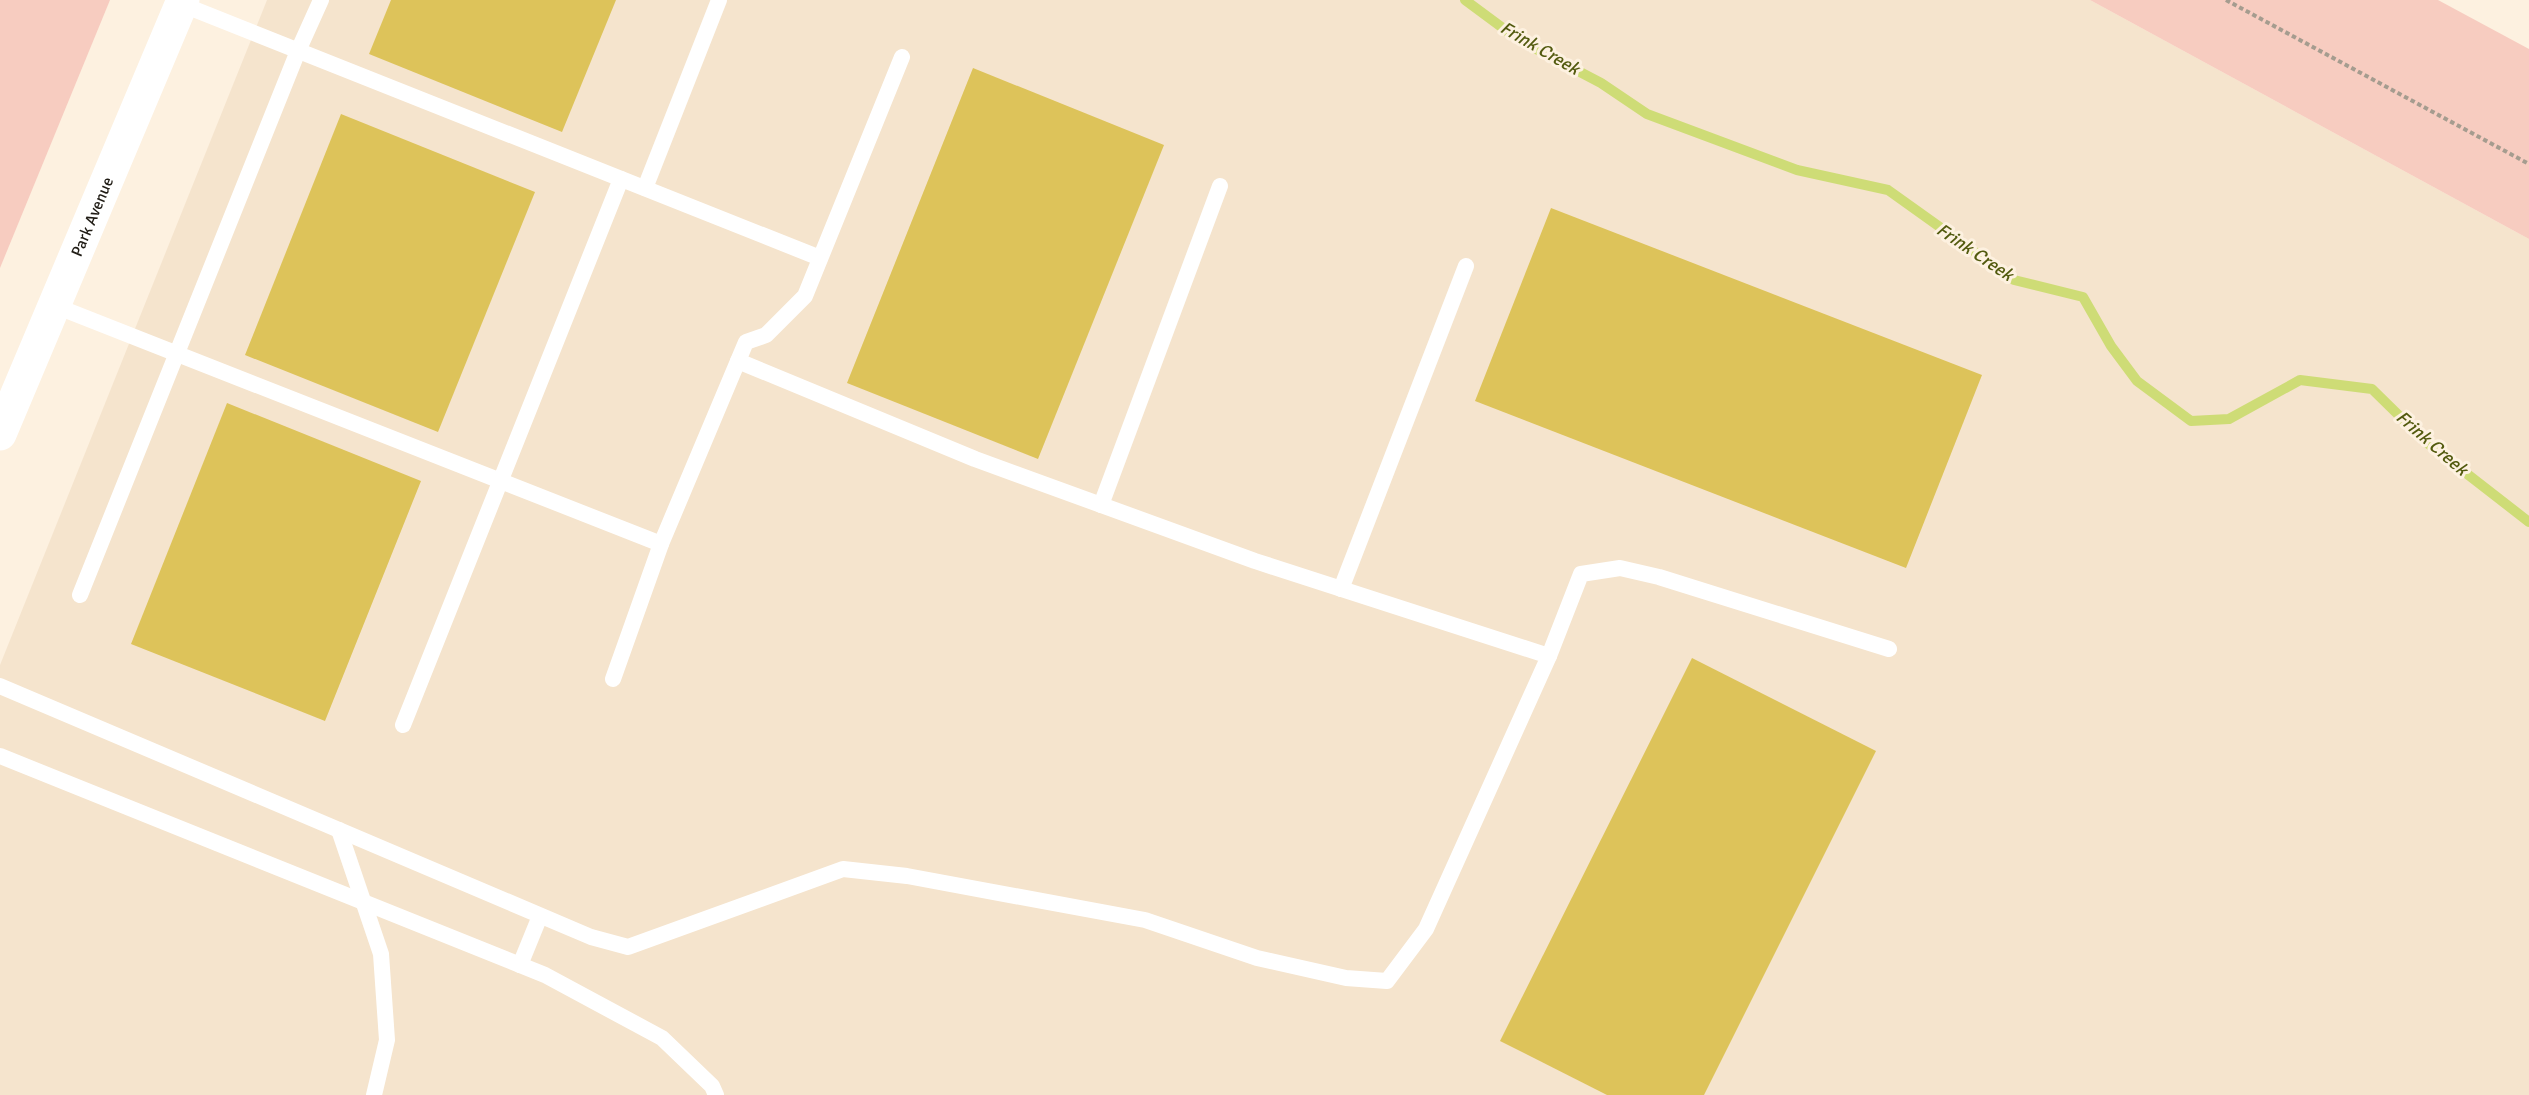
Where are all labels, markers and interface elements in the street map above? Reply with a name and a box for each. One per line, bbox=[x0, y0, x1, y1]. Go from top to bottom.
water label: Frink Creek bbox=[1496, 17, 1585, 80]
street label: Park Avenue bbox=[67, 174, 118, 260]
water label: Frink Creek bbox=[1932, 218, 2019, 287]
water label: Frink Creek bbox=[2392, 406, 2474, 481]

